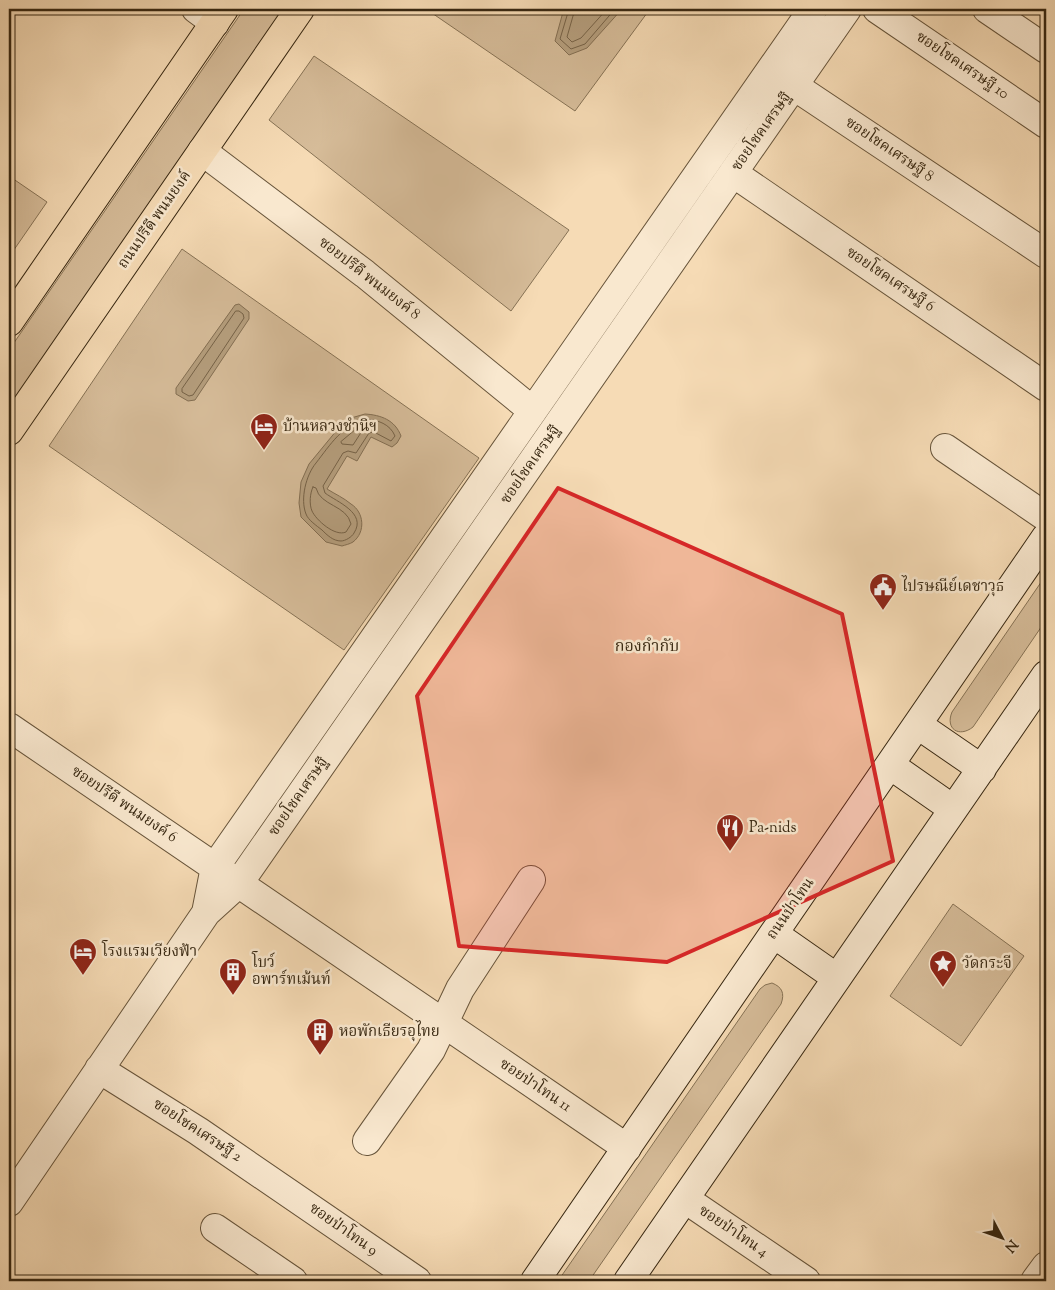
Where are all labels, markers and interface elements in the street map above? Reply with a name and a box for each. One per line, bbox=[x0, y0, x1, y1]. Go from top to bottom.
street label: ซอยโชคเศรษฐี 10 bbox=[911, 25, 1014, 105]
street label: ซอยโชคเศรษฐี bbox=[725, 87, 797, 176]
street label: ซอยโชคเศรษฐี 8 bbox=[841, 111, 939, 187]
street label: ถนนปรีดี พนมยงค์ bbox=[113, 166, 197, 273]
street label: ซอยปรีดี พนมยงค์ 8 bbox=[314, 232, 425, 325]
street label: ซอยโชคเศรษฐี 6 bbox=[842, 241, 940, 317]
hotel icon: บ้านหลวงชำนิฯ bbox=[249, 412, 279, 451]
place label: บ้านหลวงชำนิฯ bbox=[283, 417, 377, 438]
street label: ซอยโชคเศรษฐี bbox=[494, 420, 566, 509]
public building icon: ไปรษณีย์เดชาวุธ bbox=[868, 572, 898, 611]
place label: ไปรษณีย์เดชาวุธ bbox=[901, 575, 1004, 598]
district label: กองกำกับ bbox=[615, 636, 679, 659]
street label: ซอยโชคเศรษฐี bbox=[262, 752, 334, 841]
street label: ซอยปรีดี พนมยงค์ 6 bbox=[67, 761, 182, 848]
restaurant icon: Pa-nids bbox=[715, 813, 745, 852]
place label: Pa-nids bbox=[749, 818, 797, 839]
street label: ถนนป่าโทน bbox=[760, 873, 820, 944]
hotel icon: โรงแรมเวียงฟ้า bbox=[68, 937, 98, 976]
place label: โรงแรมเวียงฟ้า bbox=[101, 940, 197, 963]
place icon: วัดกระจี bbox=[928, 949, 958, 988]
place label: โบว์ อพาร์ทเม้นท์ bbox=[251, 951, 331, 991]
place label: วัดกระจี bbox=[962, 954, 1012, 975]
building icon: โบว์ อพาร์ทเม้นท์ bbox=[218, 957, 248, 996]
building icon: หอพักเธียรอุไทย bbox=[305, 1017, 335, 1056]
place label: หอพักเธียรอุไทย bbox=[339, 1020, 440, 1043]
street label: ซอยป่าโทน 11 bbox=[495, 1053, 576, 1118]
street label: ซอยโชคเศรษฐี 2 bbox=[148, 1093, 247, 1168]
street label: ซอยป่าโทน 9 bbox=[304, 1197, 383, 1261]
street label: ซอยป่าโทน 4 bbox=[694, 1199, 773, 1263]
north arrow bbox=[978, 1212, 1028, 1262]
text: N bbox=[999, 1234, 1022, 1256]

